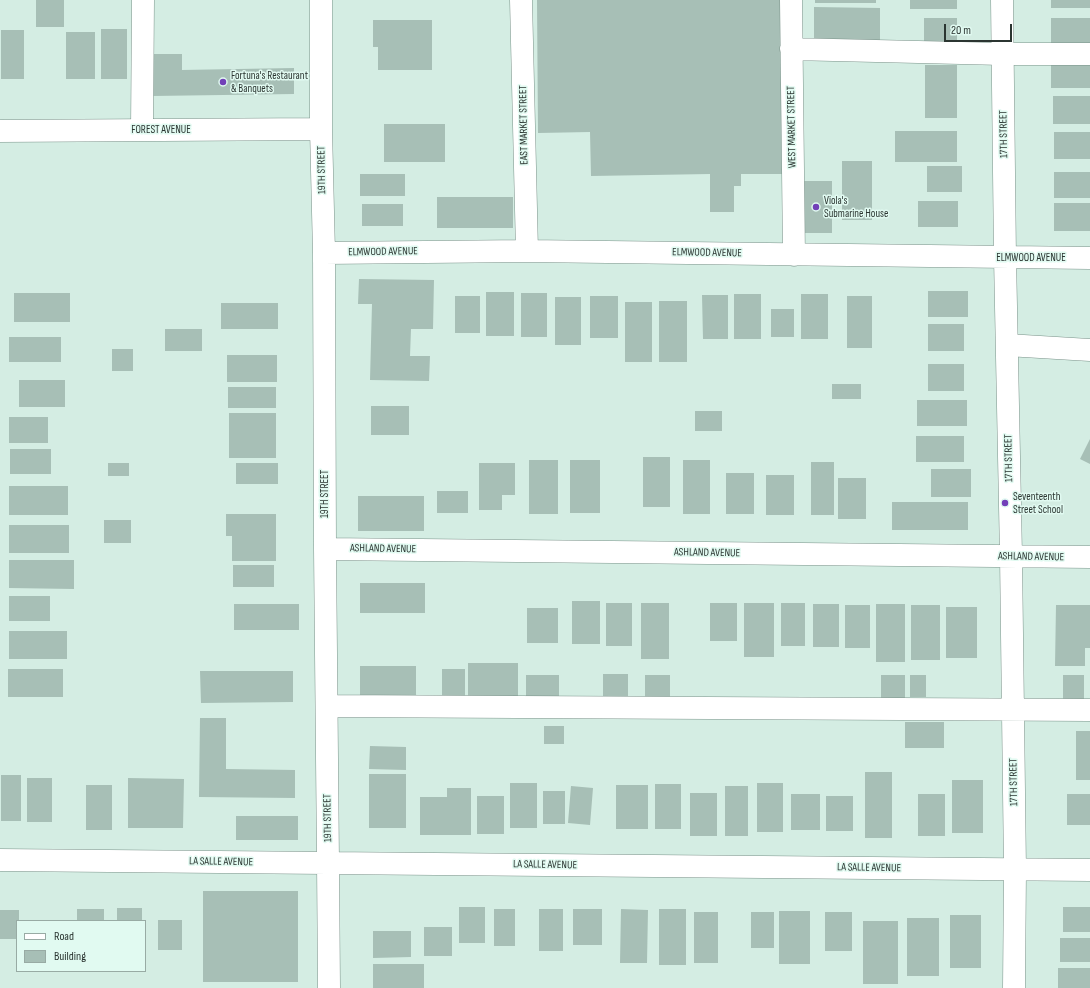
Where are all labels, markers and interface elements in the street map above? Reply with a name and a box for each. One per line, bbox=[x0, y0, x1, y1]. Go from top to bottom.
scale bar bbox=[946, 16, 1014, 42]
text: 20 m bbox=[951, 23, 971, 38]
place label: Fortuna's Restaurant & Banquets bbox=[231, 69, 308, 95]
marker: Fortuna's Restaurant & Banquets bbox=[218, 77, 228, 87]
street label: EAST MARKET STREET bbox=[517, 85, 531, 165]
street label: WEST MARKET STREET bbox=[785, 86, 799, 168]
street label: 17TH STREET bbox=[997, 110, 1011, 158]
street label: FOREST AVENUE bbox=[131, 123, 191, 137]
street label: 19TH STREET bbox=[315, 146, 329, 194]
place label: Viola's Submarine House bbox=[824, 194, 888, 220]
marker: Viola's Submarine House bbox=[811, 202, 821, 212]
street label: ELMWOOD AVENUE bbox=[348, 245, 418, 259]
street label: ELMWOOD AVENUE bbox=[672, 246, 742, 260]
street label: ELMWOOD AVENUE bbox=[996, 251, 1066, 265]
street label: 17TH STREET bbox=[1002, 434, 1016, 482]
street label: 19TH STREET bbox=[318, 470, 332, 518]
place label: Seventeenth Street School bbox=[1013, 490, 1063, 516]
marker: Seventeenth Street School bbox=[1000, 498, 1010, 508]
street label: ASHLAND AVENUE bbox=[350, 542, 416, 556]
street label: ASHLAND AVENUE bbox=[674, 546, 740, 560]
street label: ASHLAND AVENUE bbox=[998, 550, 1064, 564]
street label: 17TH STREET bbox=[1007, 758, 1021, 806]
street label: 19TH STREET bbox=[321, 794, 335, 842]
street label: LA SALLE AVENUE bbox=[189, 855, 253, 869]
street label: LA SALLE AVENUE bbox=[513, 858, 577, 872]
street label: LA SALLE AVENUE bbox=[837, 861, 901, 875]
legend bbox=[16, 920, 146, 972]
text: Road bbox=[54, 929, 74, 944]
text: Building bbox=[54, 949, 86, 964]

